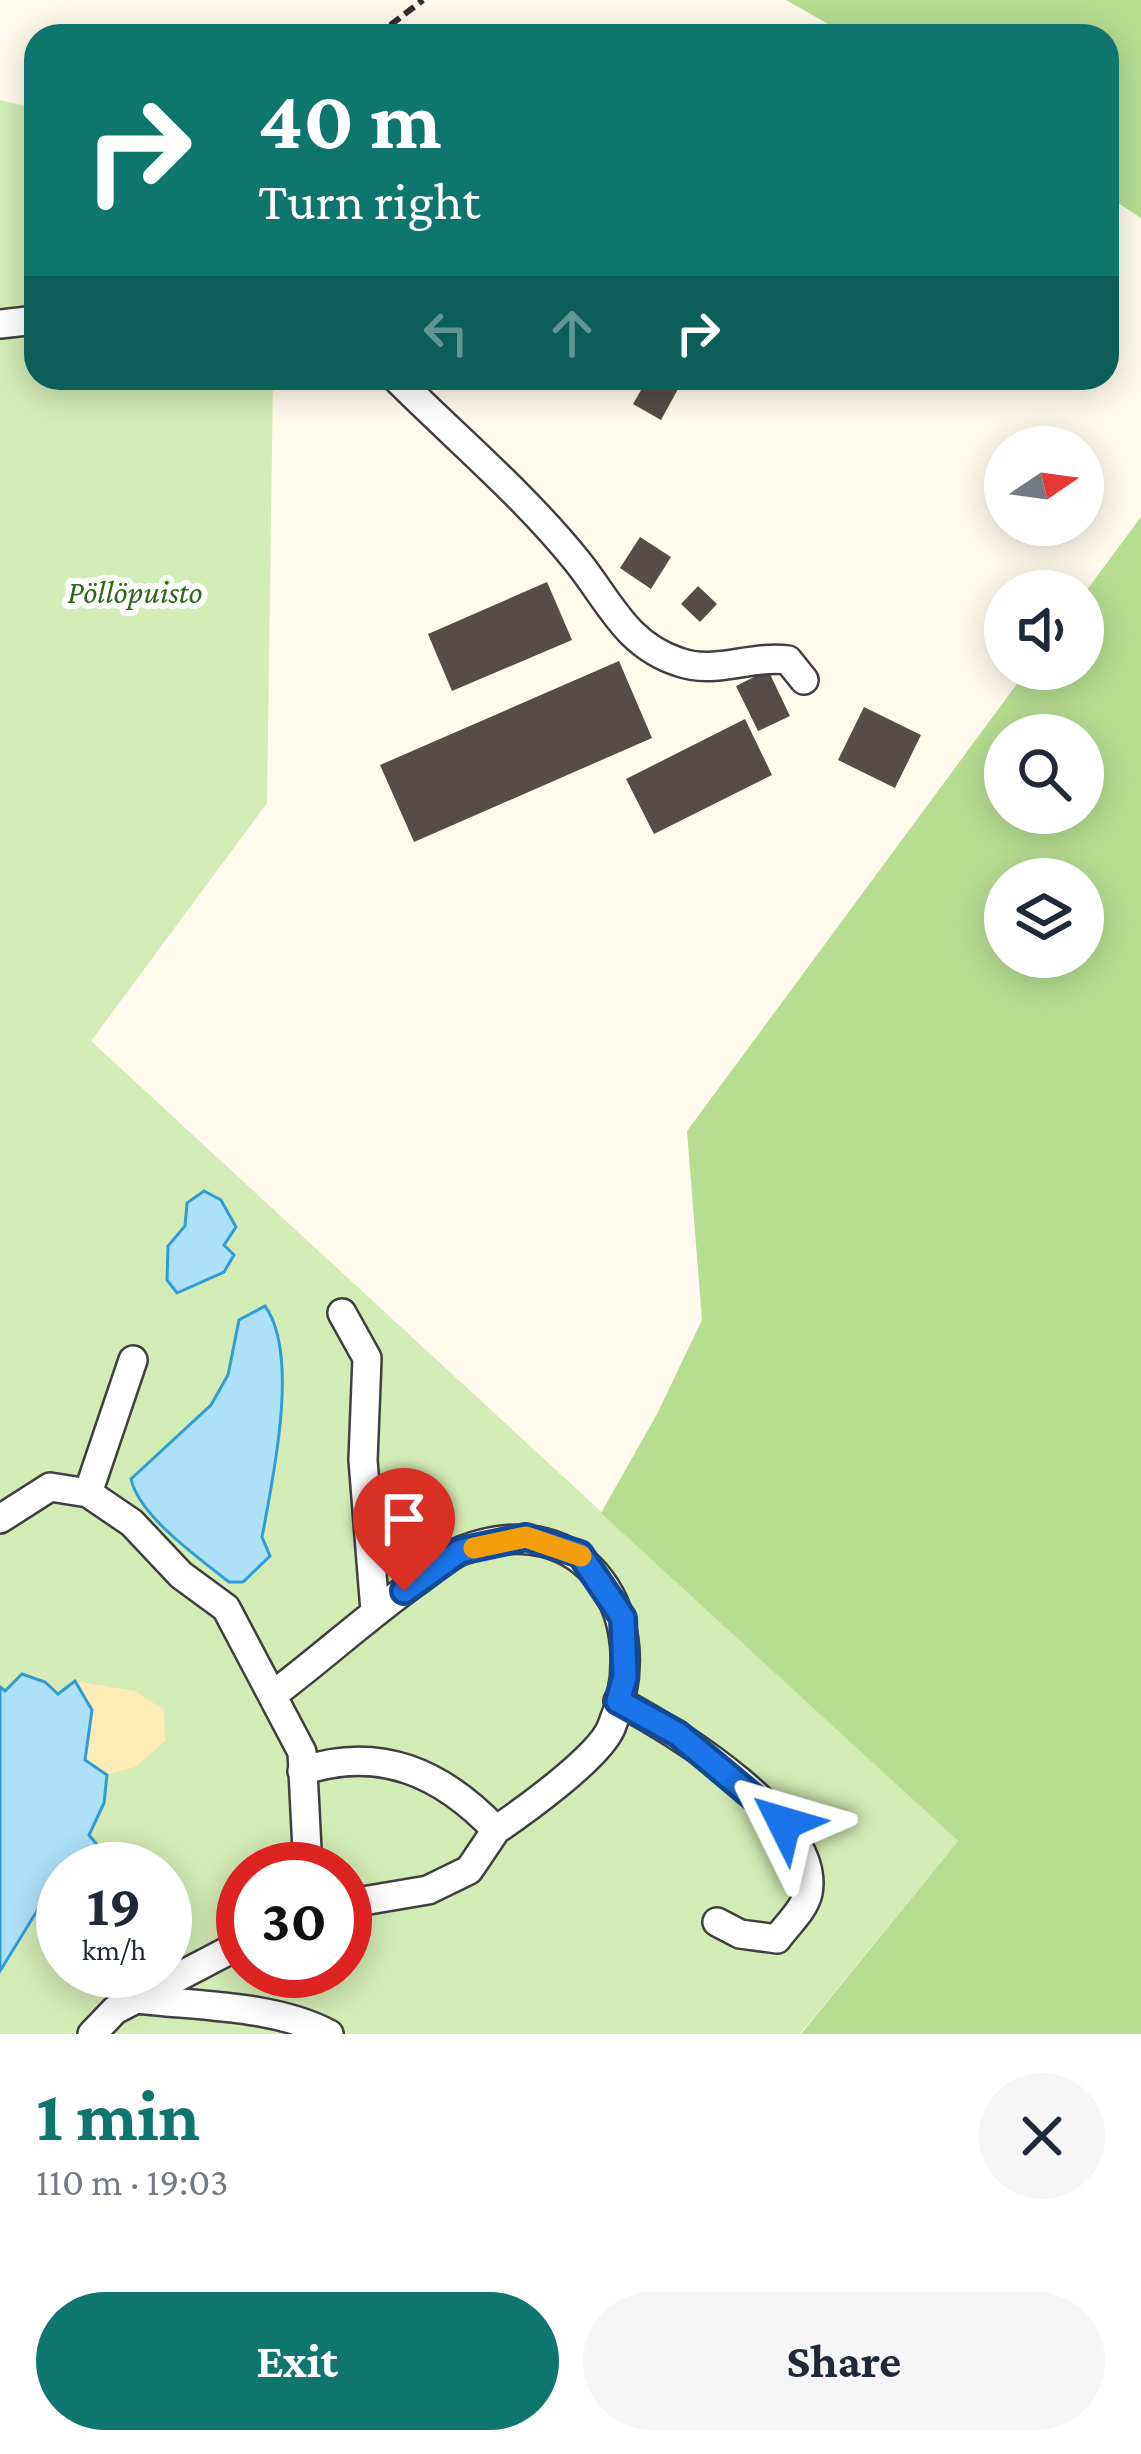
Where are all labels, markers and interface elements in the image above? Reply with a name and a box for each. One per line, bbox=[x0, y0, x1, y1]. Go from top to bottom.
icon: right bbox=[60, 72, 216, 228]
text: 40 m bbox=[258, 73, 442, 166]
text: Turn right bbox=[258, 171, 480, 231]
icon: left bbox=[413, 300, 479, 366]
icon: ahead bbox=[539, 300, 605, 366]
icon: right bbox=[665, 300, 731, 366]
north arrow bbox=[984, 426, 1104, 546]
map controls bbox=[984, 426, 1104, 978]
button: sound bbox=[984, 570, 1104, 690]
park label: Pöllöpuisto bbox=[67, 573, 203, 610]
button: search bbox=[984, 714, 1104, 834]
button: layers bbox=[984, 858, 1104, 978]
pin bbox=[353, 1468, 455, 1591]
icon: arrive bbox=[371, 1486, 437, 1552]
position arrow bbox=[721, 1760, 847, 1886]
speed limit sign: 30 bbox=[216, 1842, 372, 1998]
text: 19 bbox=[86, 1871, 142, 1938]
text: km/h bbox=[82, 1933, 146, 1966]
button: close bbox=[979, 2073, 1105, 2199]
text: 1 min bbox=[36, 2075, 200, 2155]
text: 110 m · 19:03 bbox=[36, 2160, 228, 2203]
button: Exit bbox=[36, 2292, 559, 2430]
button: Share bbox=[583, 2292, 1105, 2430]

